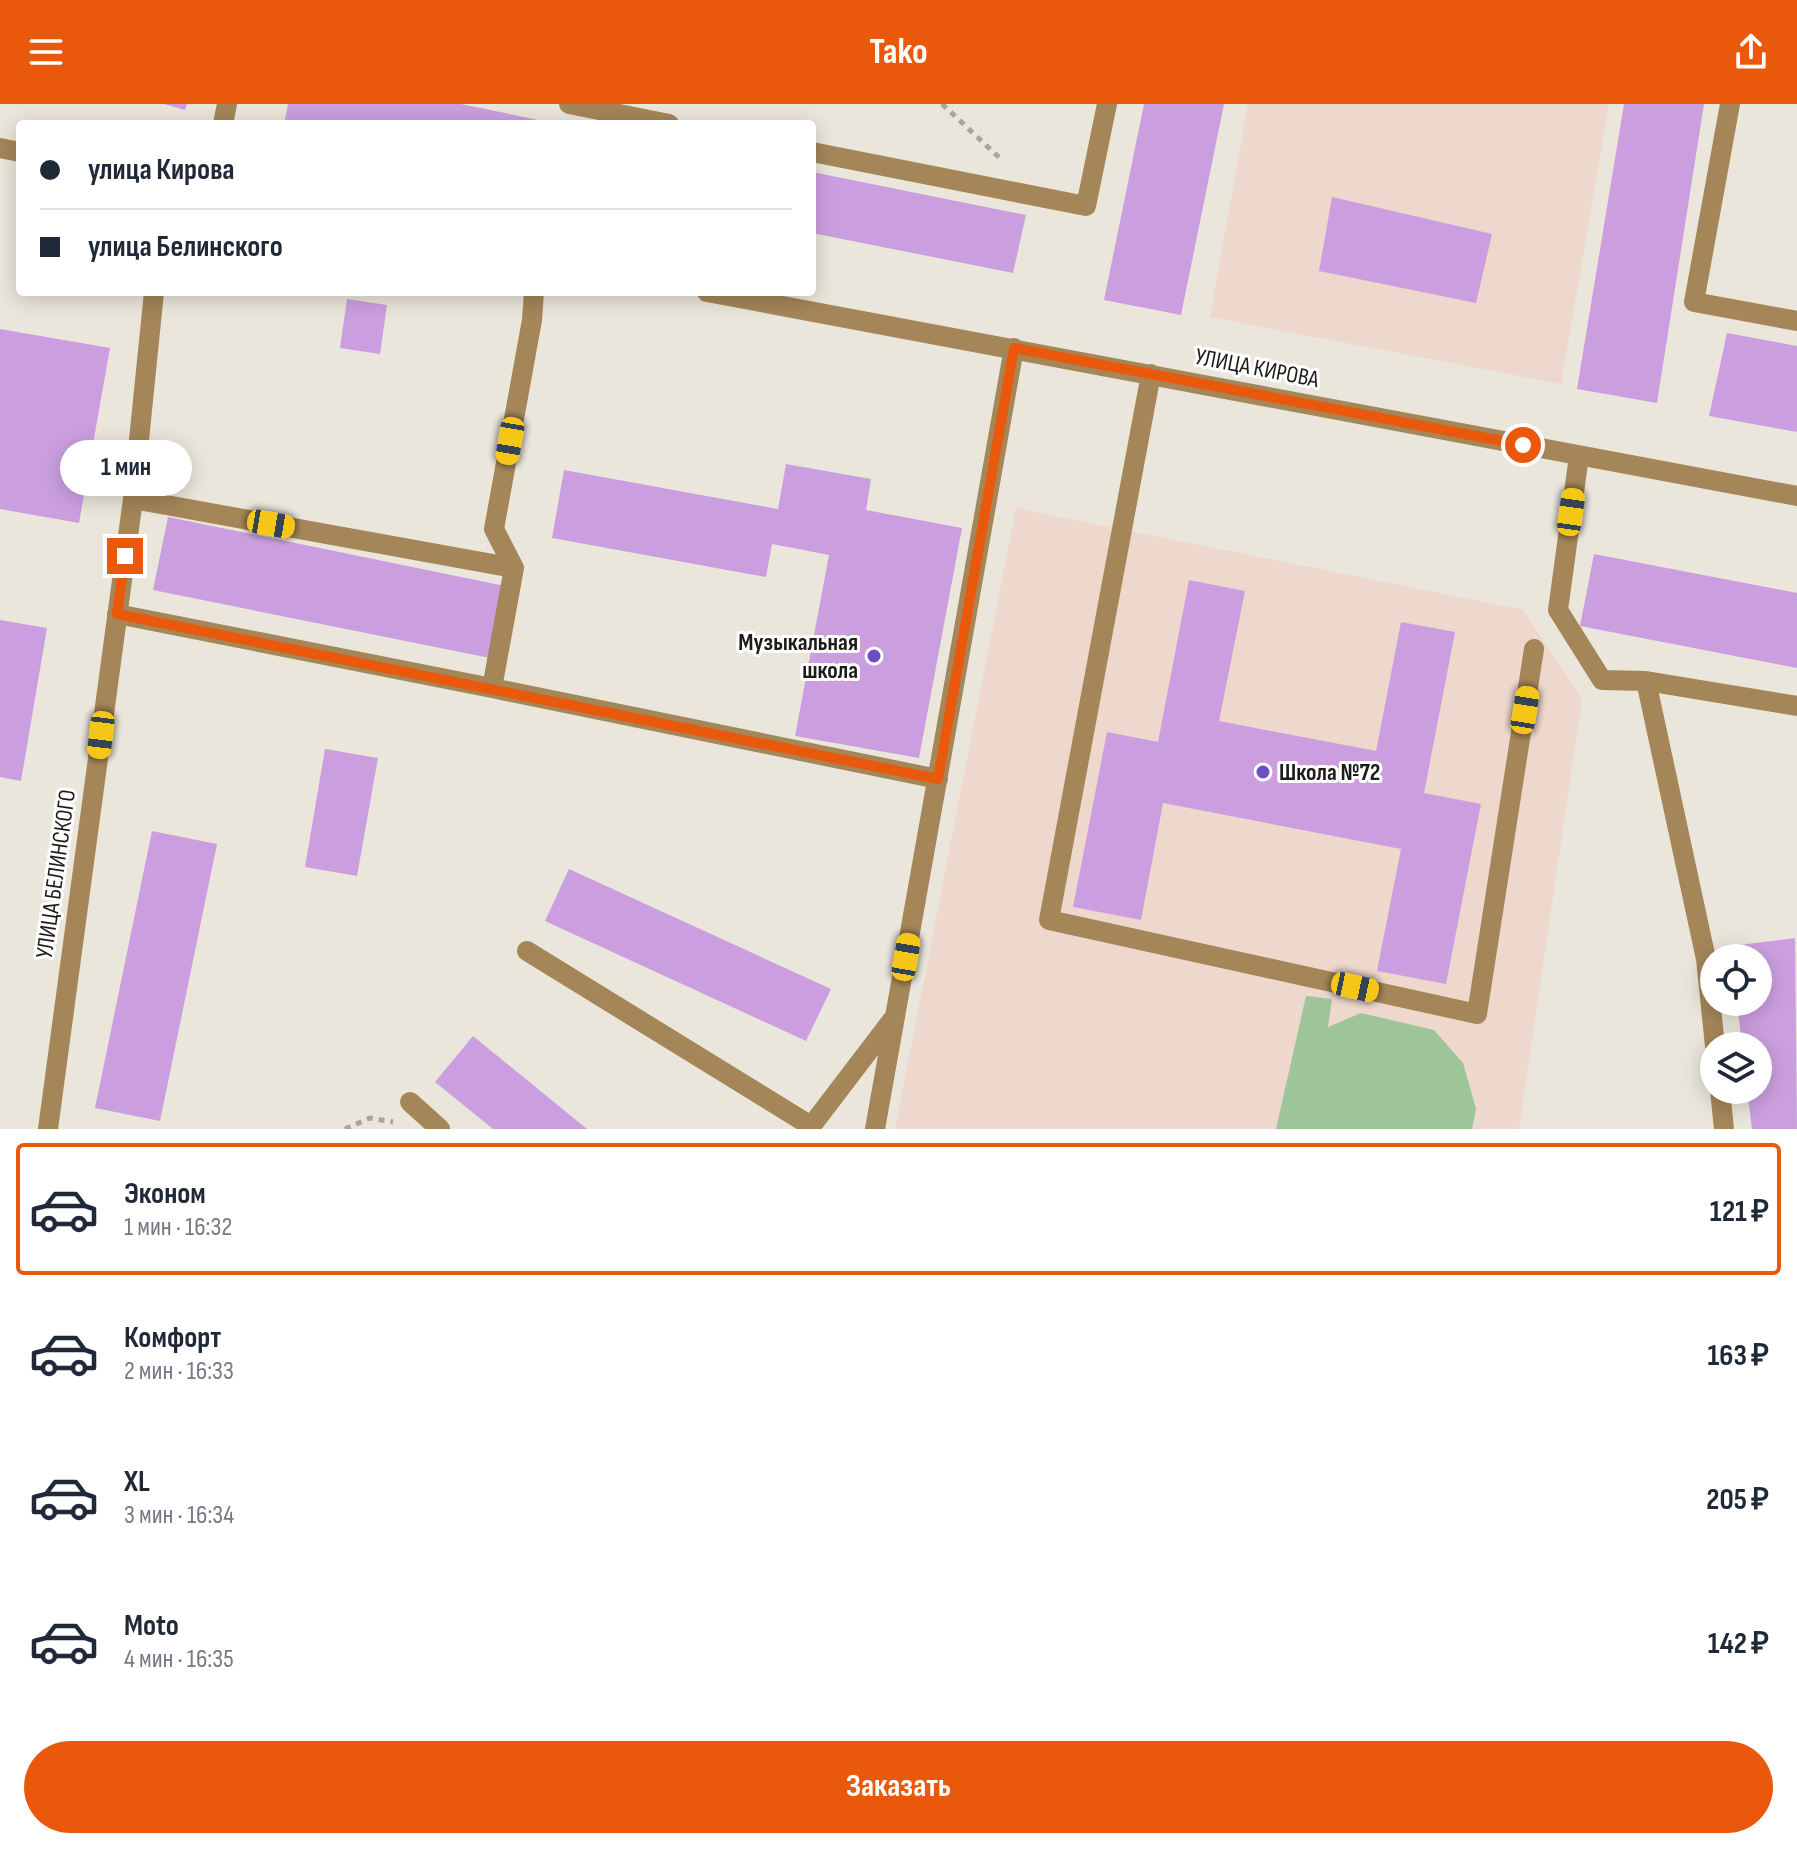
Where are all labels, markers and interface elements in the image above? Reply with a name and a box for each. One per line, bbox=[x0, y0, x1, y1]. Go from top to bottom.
icon: menu bbox=[24, 30, 68, 74]
icon: share bbox=[1729, 30, 1773, 74]
text: Tako bbox=[869, 31, 928, 74]
text: улица Кирова bbox=[88, 152, 234, 188]
text: улица Белинского bbox=[88, 229, 283, 265]
street label: УЛИЦА КИРОВА bbox=[1193, 342, 1322, 394]
car bbox=[494, 415, 526, 467]
route start bbox=[1505, 427, 1541, 463]
callout: 1 мин bbox=[59, 440, 191, 496]
text: 1 мин bbox=[101, 452, 151, 483]
car bbox=[1556, 487, 1586, 537]
car bbox=[245, 508, 297, 540]
route end bbox=[107, 538, 143, 574]
place label: Музыкальная школа bbox=[738, 628, 858, 685]
marker: Музыкальная школа bbox=[865, 647, 883, 665]
car bbox=[1509, 684, 1541, 736]
car bbox=[86, 710, 116, 760]
place label: Школа №72 bbox=[1279, 758, 1380, 787]
marker: Школа №72 bbox=[1254, 763, 1272, 781]
street label: УЛИЦА БЕЛИНСКОГО bbox=[30, 788, 82, 960]
car bbox=[890, 931, 922, 983]
map controls bbox=[1700, 944, 1772, 1104]
button: locate bbox=[1700, 944, 1772, 1016]
car bbox=[1329, 970, 1381, 1004]
button: layers bbox=[1700, 1032, 1772, 1104]
icon: car bbox=[28, 1173, 100, 1245]
text: Эконом bbox=[124, 1176, 206, 1212]
text: 121 ₽ bbox=[1710, 1194, 1769, 1230]
text: 1 мин · 16:32 bbox=[124, 1212, 232, 1243]
icon: car bbox=[28, 1317, 100, 1389]
text: Комфорт bbox=[124, 1320, 221, 1356]
text: 163 ₽ bbox=[1708, 1338, 1769, 1374]
text: 2 мин · 16:33 bbox=[124, 1356, 234, 1387]
icon: car bbox=[28, 1461, 100, 1533]
text: XL bbox=[124, 1464, 150, 1500]
text: 205 ₽ bbox=[1706, 1482, 1769, 1518]
text: 3 мин · 16:34 bbox=[124, 1500, 234, 1531]
icon: car bbox=[28, 1605, 100, 1677]
text: Moto bbox=[124, 1608, 179, 1644]
text: 142 ₽ bbox=[1708, 1626, 1769, 1662]
text: 4 мин · 16:35 bbox=[124, 1644, 234, 1675]
button: Заказать bbox=[24, 1741, 1773, 1833]

